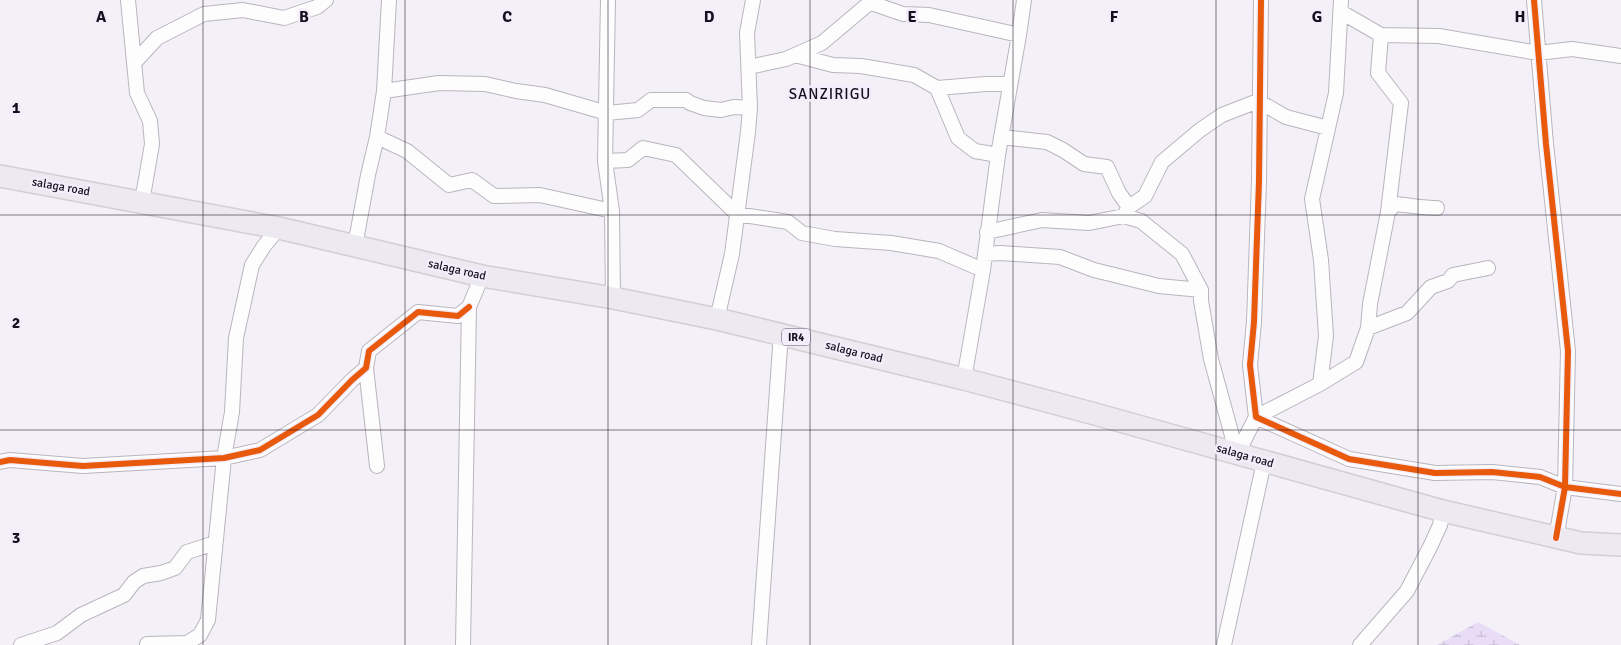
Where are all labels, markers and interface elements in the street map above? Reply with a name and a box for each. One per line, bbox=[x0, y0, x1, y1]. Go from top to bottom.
text: A bbox=[96, 7, 107, 27]
text: B bbox=[299, 7, 309, 27]
text: C bbox=[502, 7, 512, 27]
text: D bbox=[704, 7, 715, 27]
text: E bbox=[907, 7, 917, 27]
text: F bbox=[1110, 7, 1119, 27]
text: G bbox=[1312, 7, 1322, 27]
text: H bbox=[1515, 7, 1525, 27]
district label: SANZIRIGU bbox=[789, 85, 871, 103]
text: 1 bbox=[12, 98, 21, 118]
street label: salaga road bbox=[31, 175, 91, 199]
street label: salaga road bbox=[427, 256, 487, 284]
text: 2 bbox=[12, 313, 20, 333]
road number: IR4 bbox=[782, 328, 810, 346]
street label: salaga road bbox=[824, 338, 884, 366]
street label: salaga road bbox=[1215, 441, 1275, 471]
text: 3 bbox=[12, 528, 20, 548]

